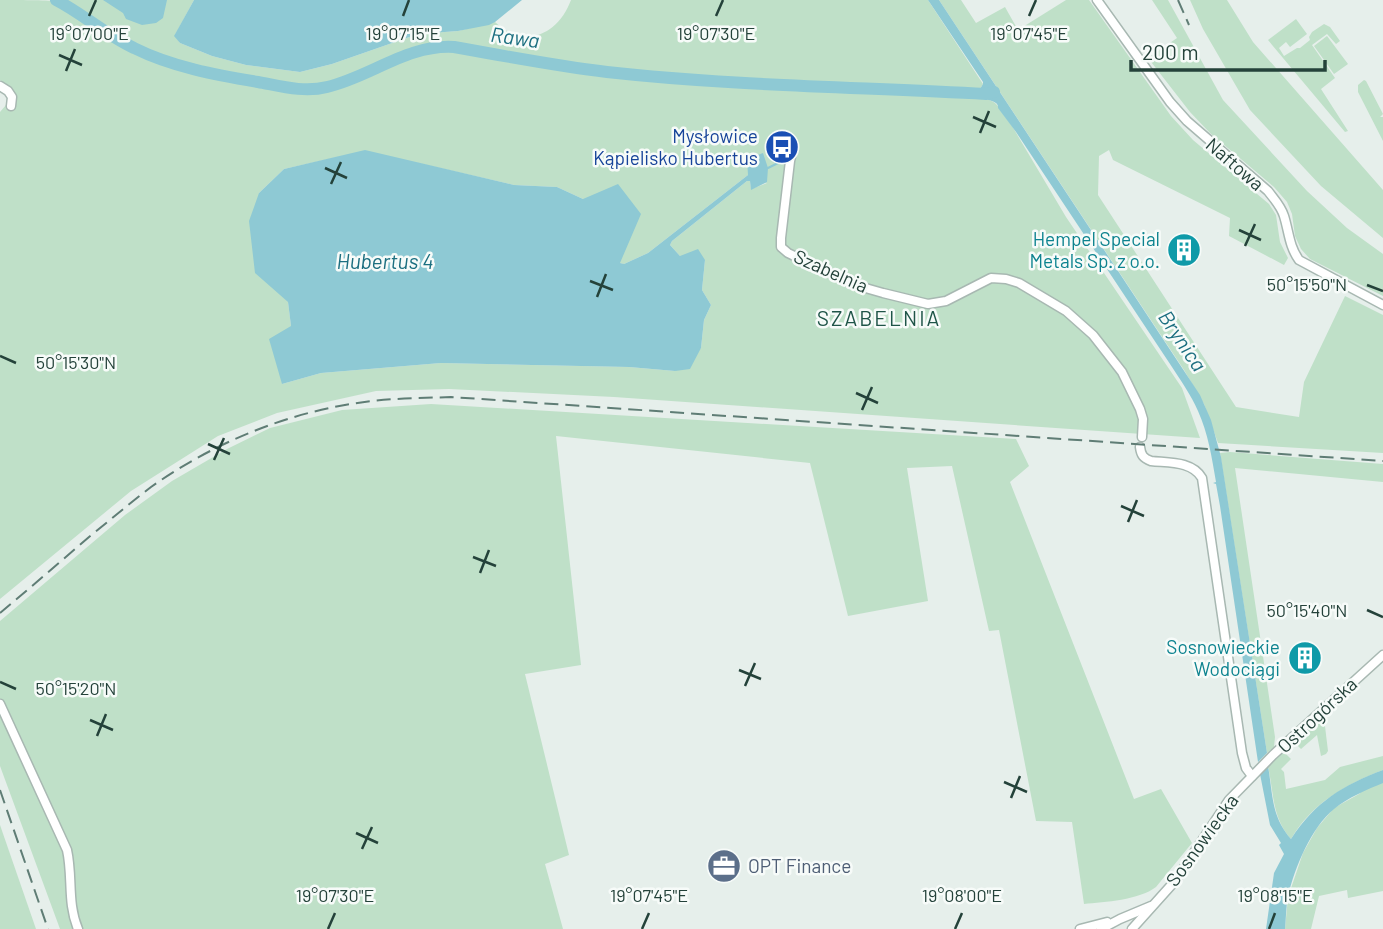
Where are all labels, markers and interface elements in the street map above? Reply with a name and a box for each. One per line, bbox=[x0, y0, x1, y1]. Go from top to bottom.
water label: Rawa bbox=[489, 21, 541, 52]
text: 19°07'00"E bbox=[49, 22, 129, 44]
text: 19°07'15"E bbox=[366, 22, 440, 44]
text: 19°07'30"E bbox=[677, 22, 755, 44]
text: 19°07'45"E bbox=[990, 22, 1068, 44]
scale bar bbox=[1131, 28, 1325, 72]
text: 200 m bbox=[1142, 39, 1199, 64]
place label: Mysłowice Kąpielisko Hubertus bbox=[593, 124, 758, 169]
bus stop icon: Mysłowice Kąpielisko Hubertus bbox=[763, 128, 801, 166]
street label: Naftowa bbox=[1202, 132, 1269, 195]
place label: Hempel Special Metals Sp. z o.o. bbox=[1029, 227, 1160, 272]
building icon: Hempel Special Metals Sp. z o.o. bbox=[1165, 231, 1203, 269]
street label: Szabelnia bbox=[791, 244, 872, 297]
water label: Hubertus 4 bbox=[336, 248, 434, 273]
text: 50°15'50"N bbox=[1267, 273, 1347, 295]
district label: SZABELNIA bbox=[817, 305, 941, 330]
water label: Brynica bbox=[1154, 305, 1213, 375]
text: 50°15'30"N bbox=[36, 351, 116, 373]
text: 50°15'40"N bbox=[1266, 599, 1348, 621]
place label: Sosnowieckie Wodociągi bbox=[1166, 635, 1280, 680]
building icon: Sosnowieckie Wodociągi bbox=[1286, 639, 1324, 677]
street label: Ostrogórska bbox=[1272, 672, 1361, 757]
text: 50°15'20"N bbox=[36, 677, 116, 699]
street label: Sosnowiecka bbox=[1160, 789, 1243, 890]
office icon: OPT Finance bbox=[705, 847, 743, 885]
place label: OPT Finance bbox=[748, 854, 851, 877]
text: 19°07'30"E bbox=[296, 884, 374, 906]
text: 19°07'45"E bbox=[610, 884, 688, 906]
text: 19°08'00"E bbox=[922, 884, 1002, 906]
text: 19°08'15"E bbox=[1237, 884, 1313, 906]

